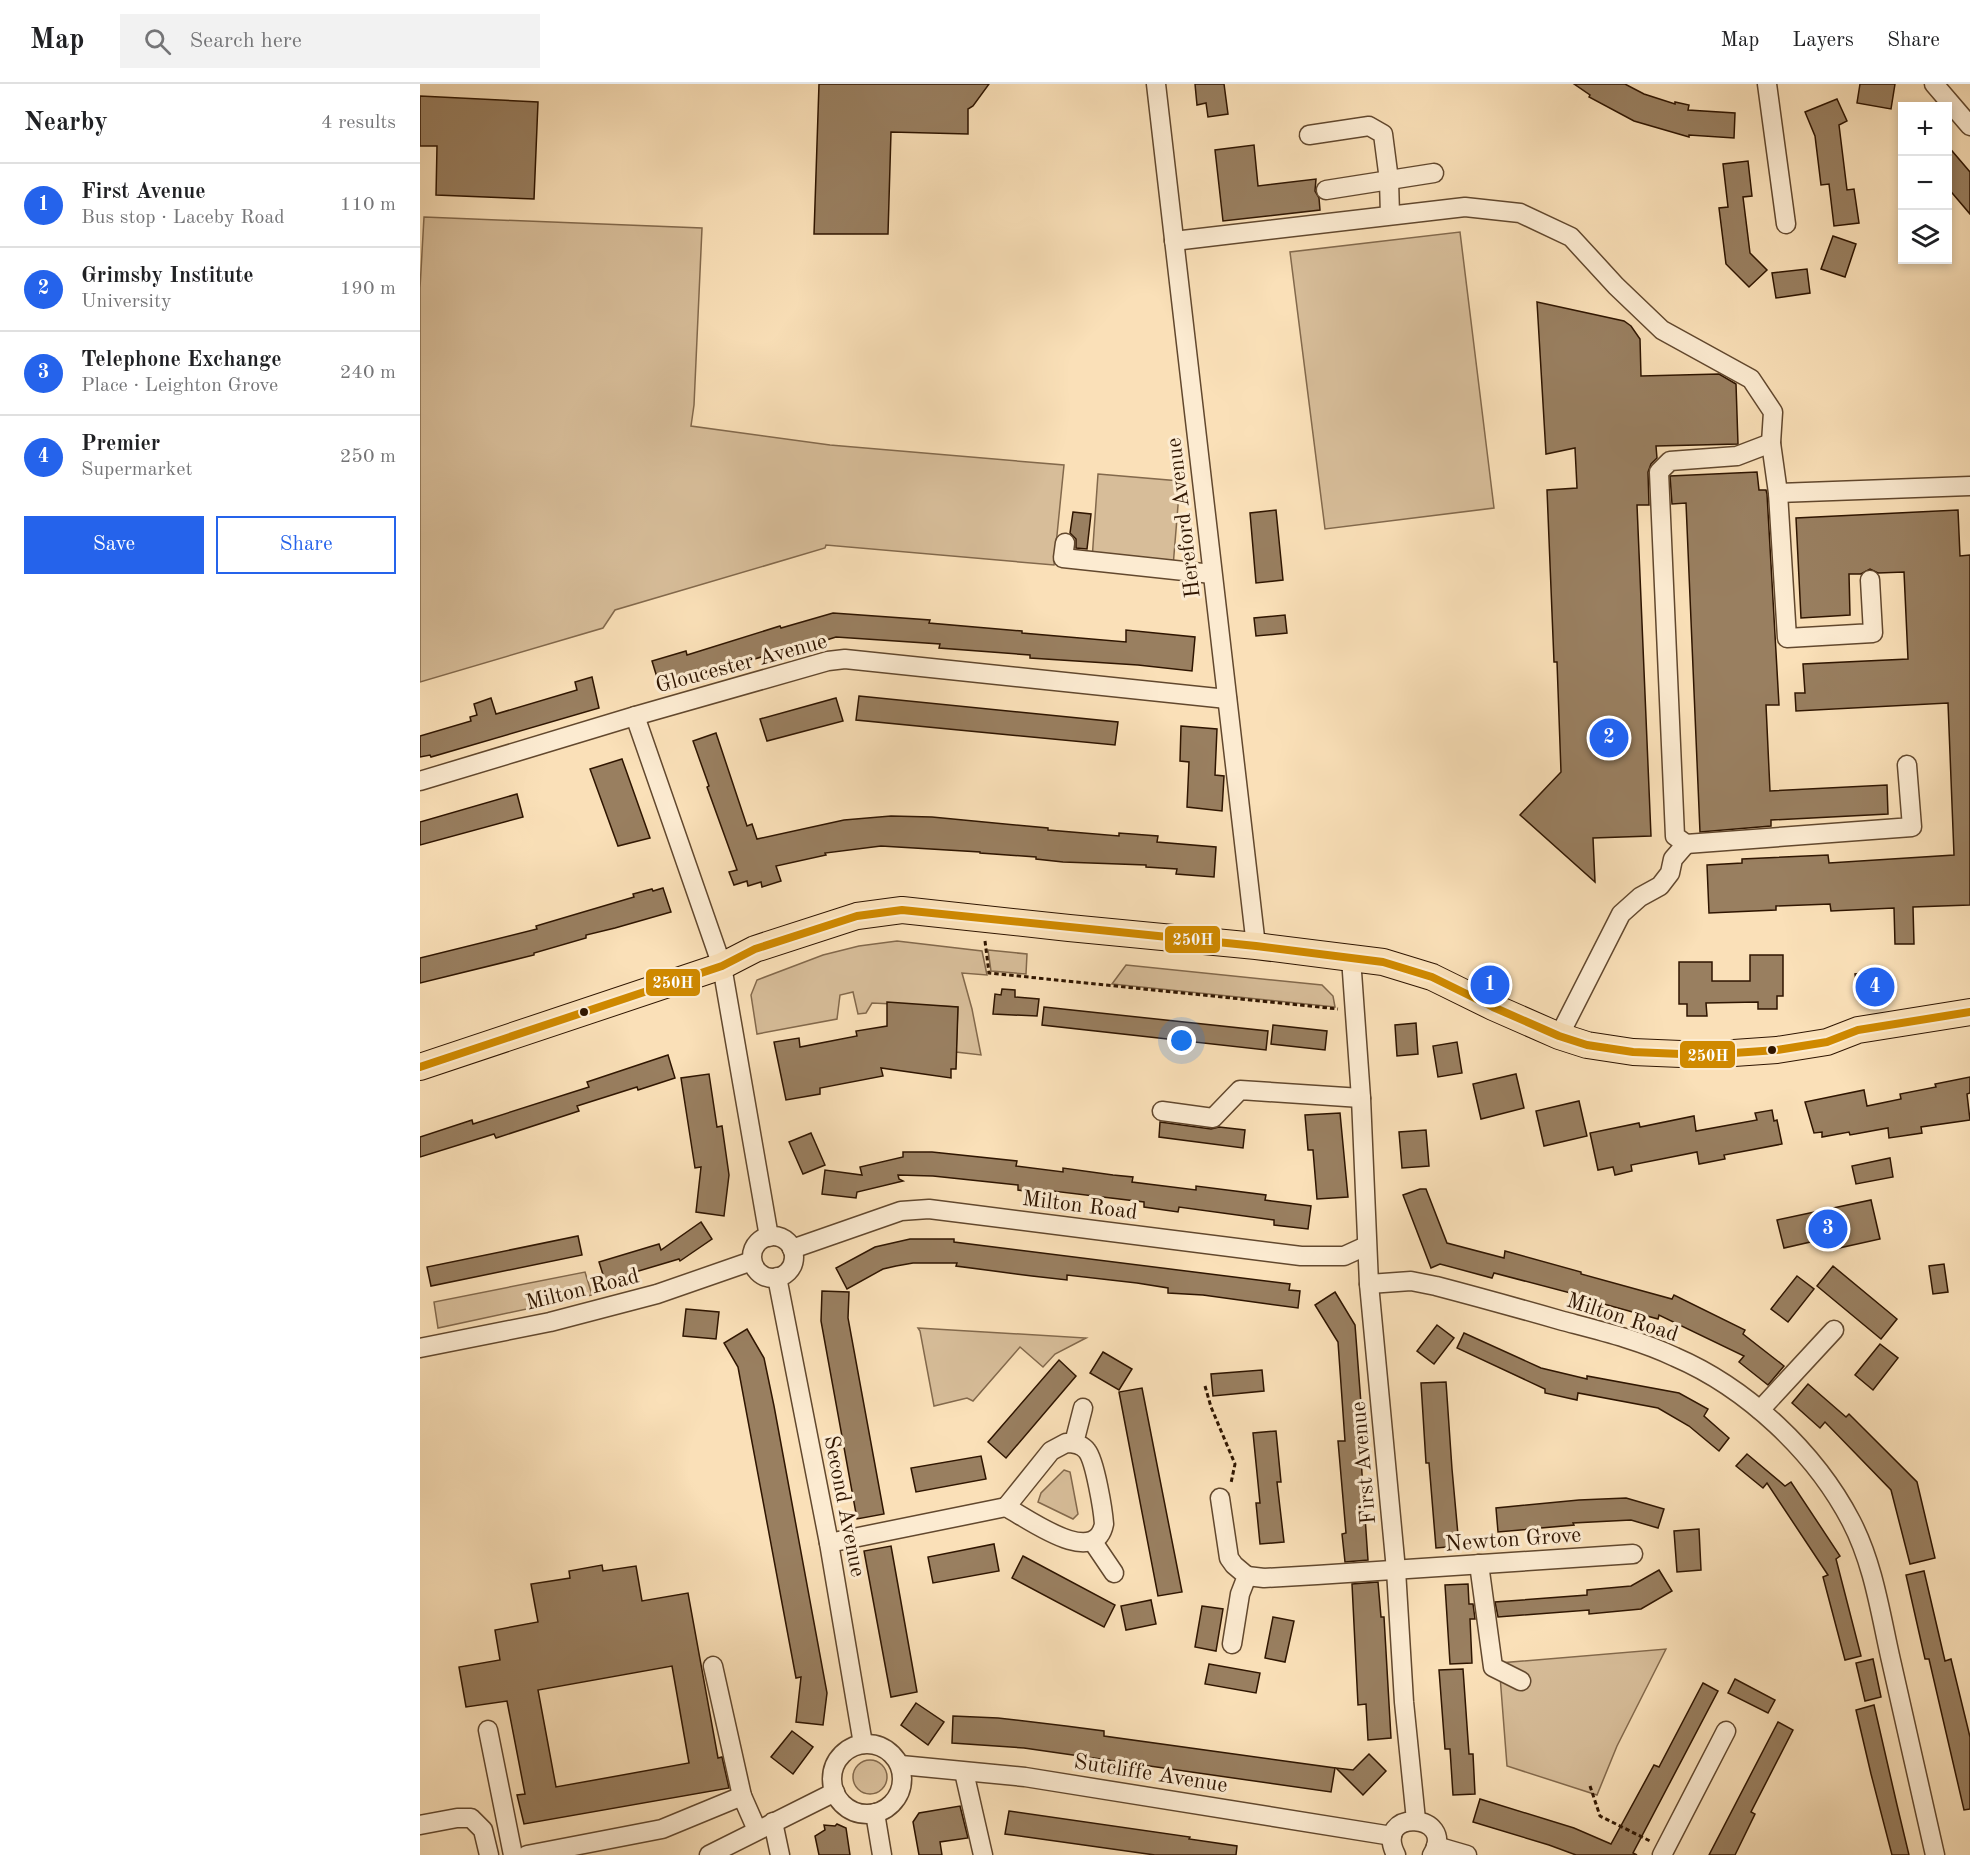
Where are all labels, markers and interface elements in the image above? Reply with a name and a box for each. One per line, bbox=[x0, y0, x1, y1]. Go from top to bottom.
search box bbox=[120, 14, 540, 68]
icon: search bbox=[141, 25, 174, 58]
text: Map bbox=[30, 27, 84, 55]
text: Search here bbox=[189, 30, 302, 52]
text: Map bbox=[1720, 30, 1759, 51]
text: Layers bbox=[1792, 30, 1854, 51]
text: Share bbox=[1887, 30, 1940, 51]
map controls bbox=[1898, 102, 1952, 264]
button: + bbox=[1898, 102, 1952, 156]
text: Nearby bbox=[24, 110, 108, 136]
text: 4 results bbox=[321, 113, 396, 133]
button: − bbox=[1898, 156, 1952, 210]
text: First Avenue bbox=[81, 181, 206, 203]
text: 1 bbox=[38, 195, 49, 215]
text: 110 m bbox=[340, 195, 396, 215]
text: Bus stop · Laceby Road bbox=[81, 208, 285, 228]
button: layers bbox=[1898, 210, 1952, 264]
text: Grimsby Institute bbox=[81, 265, 254, 287]
text: 2 bbox=[38, 279, 49, 299]
text: 190 m bbox=[340, 279, 396, 299]
text: University bbox=[81, 292, 172, 312]
text: Telephone Exchange bbox=[81, 349, 282, 371]
text: 3 bbox=[38, 363, 49, 383]
text: 240 m bbox=[340, 363, 396, 383]
text: Place · Leighton Grove bbox=[81, 376, 278, 396]
text: Premier bbox=[81, 433, 160, 455]
street label: Hereford Avenue bbox=[1163, 436, 1205, 599]
text: 4 bbox=[38, 447, 49, 467]
text: 250 m bbox=[340, 447, 396, 467]
text: Supermarket bbox=[81, 460, 192, 480]
button: Save bbox=[24, 516, 204, 574]
button: Share bbox=[216, 516, 396, 574]
street label: Gloucester Avenue bbox=[653, 630, 830, 697]
pin: 2 bbox=[1590, 716, 1628, 760]
line badge: 250H bbox=[1164, 925, 1221, 954]
text: 250H bbox=[1172, 933, 1214, 949]
pin: 1 bbox=[1470, 962, 1510, 1008]
pin: 4 bbox=[1856, 964, 1894, 1010]
line badge: 250H bbox=[645, 968, 701, 997]
text: 250H bbox=[652, 976, 694, 992]
unlabelled marker bbox=[578, 1006, 590, 1018]
your location bbox=[1167, 1026, 1196, 1055]
line badge: 250H bbox=[1679, 1040, 1736, 1069]
unlabelled marker bbox=[1766, 1044, 1778, 1056]
text: 250H bbox=[1687, 1049, 1729, 1065]
street label: Milton Road bbox=[1021, 1188, 1139, 1224]
pin: 3 bbox=[1808, 1206, 1848, 1252]
street label: Milton Road bbox=[524, 1265, 641, 1315]
street label: Milton Road bbox=[1564, 1290, 1681, 1346]
street label: First Avenue bbox=[1348, 1401, 1380, 1525]
street label: Second Avenue bbox=[820, 1434, 869, 1579]
street label: Newton Grove bbox=[1444, 1524, 1582, 1556]
street label: Sutcliffe Avenue bbox=[1072, 1751, 1229, 1797]

